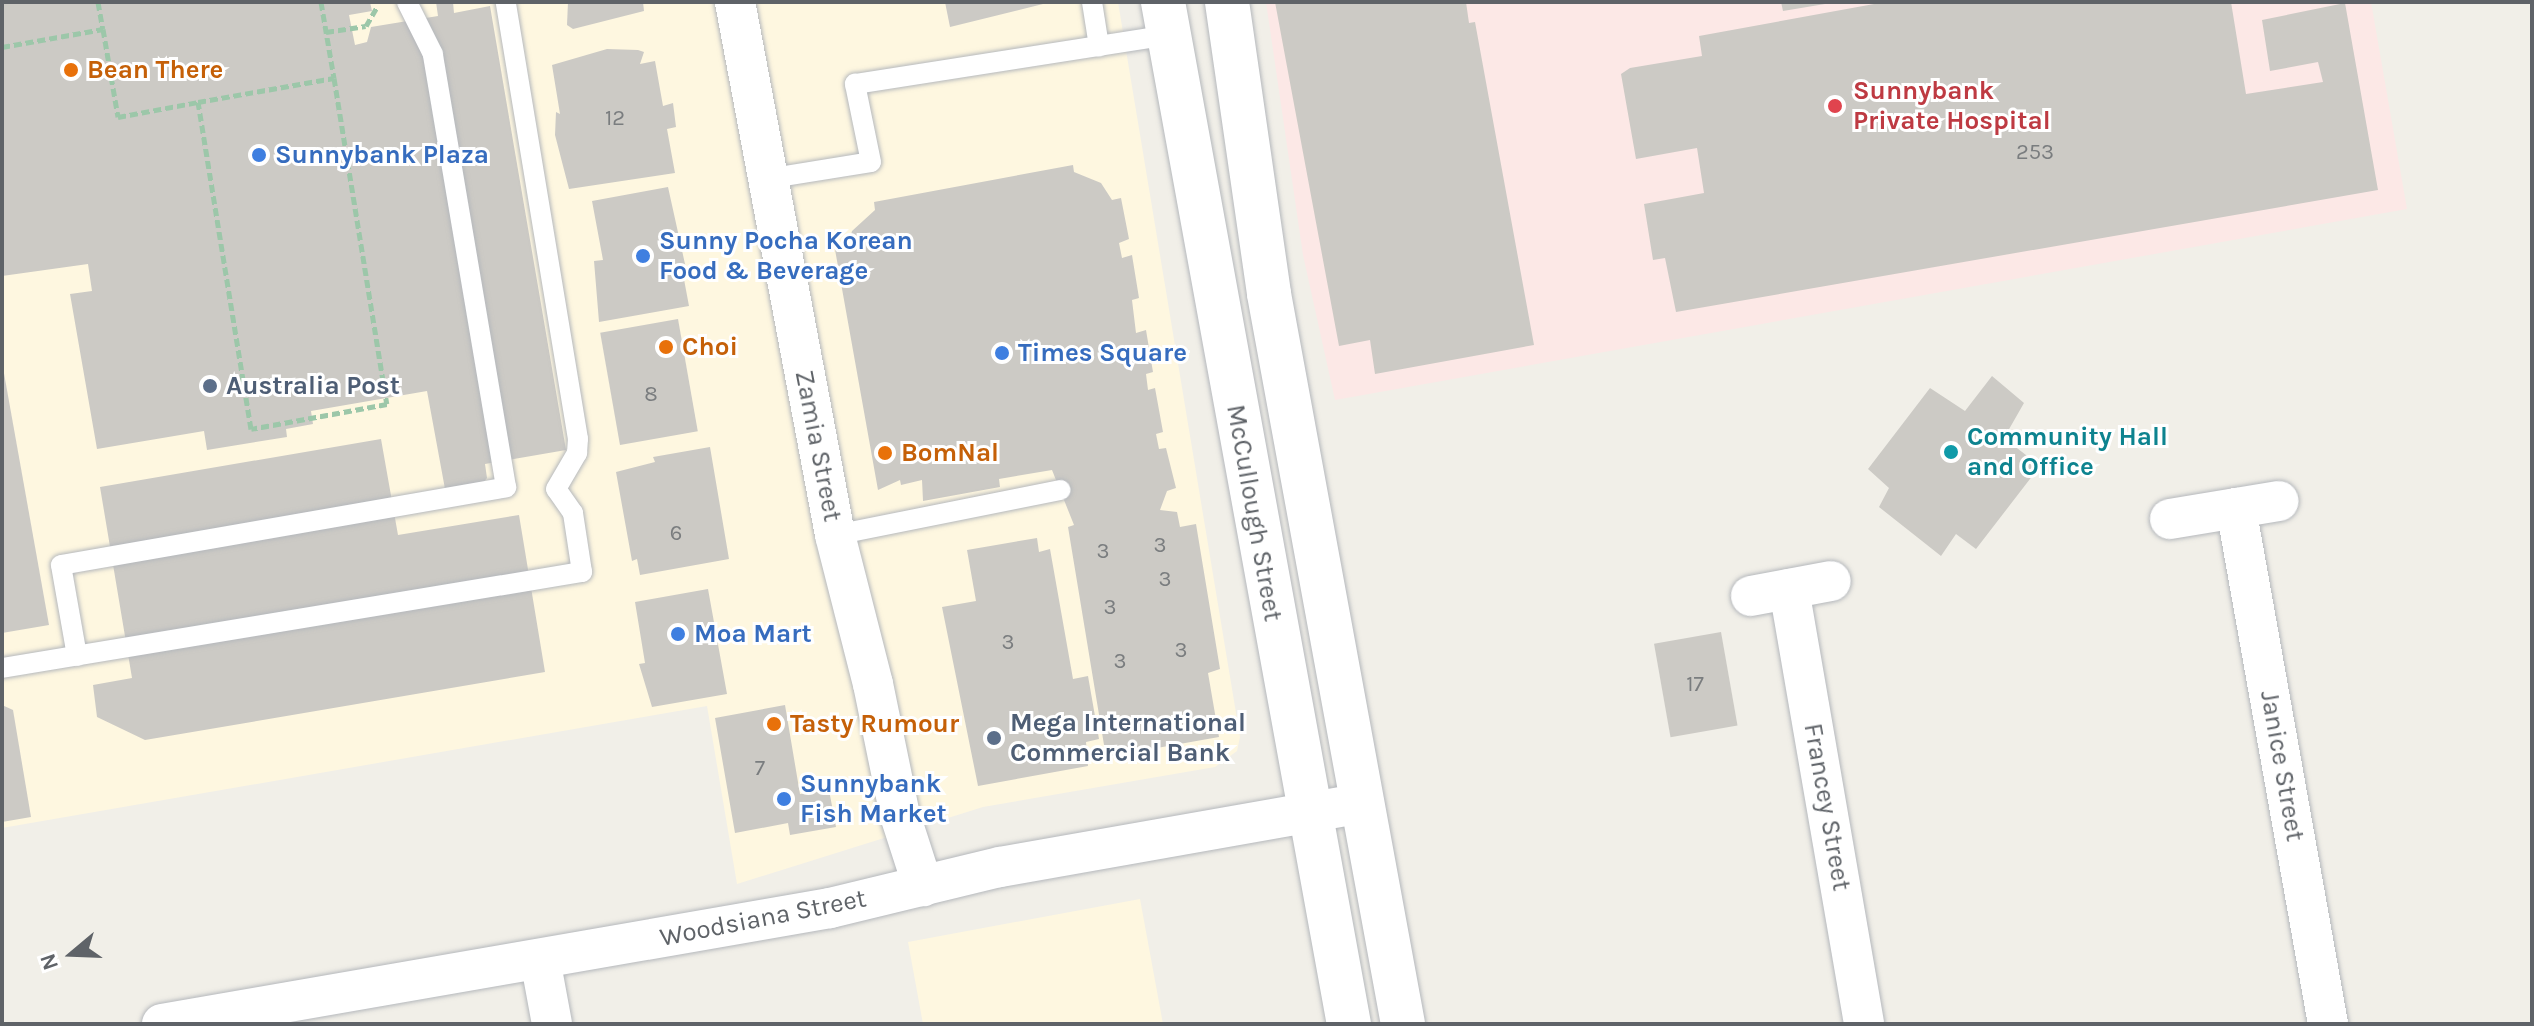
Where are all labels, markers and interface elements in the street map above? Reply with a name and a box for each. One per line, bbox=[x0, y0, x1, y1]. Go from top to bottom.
place label: Bean There bbox=[87, 54, 223, 86]
marker: Bean There bbox=[62, 61, 80, 79]
place label: Sunnybank Private Hospital bbox=[1853, 75, 2051, 136]
marker: Sunnybank Private Hospital bbox=[1824, 95, 1846, 117]
house number: 12 bbox=[605, 106, 625, 132]
place label: Sunnybank Plaza bbox=[275, 139, 489, 171]
house number: 253 bbox=[2016, 140, 2054, 166]
marker: Sunnybank Plaza bbox=[250, 146, 268, 164]
place label: Sunny Pocha Korean Food & Beverage bbox=[659, 225, 913, 286]
marker: Sunny Pocha Korean Food & Beverage bbox=[634, 247, 652, 265]
place label: Choi bbox=[682, 331, 738, 363]
place label: Times Square bbox=[1018, 337, 1187, 369]
marker: Choi bbox=[657, 338, 675, 356]
marker: Times Square bbox=[993, 344, 1011, 362]
street label: Zamia Street bbox=[788, 368, 848, 524]
place label: Australia Post bbox=[226, 370, 400, 402]
marker: Australia Post bbox=[201, 377, 219, 395]
house number: 8 bbox=[644, 382, 658, 408]
street label: McCullough Street bbox=[1220, 402, 1288, 624]
place label: Community Hall and Office bbox=[1967, 421, 2168, 482]
place label: BomNal bbox=[901, 437, 999, 469]
marker: Community Hall and Office bbox=[1942, 443, 1960, 461]
marker: BomNal bbox=[876, 444, 894, 462]
house number: 6 bbox=[670, 521, 682, 547]
house number: 3 bbox=[1154, 533, 1166, 559]
house number: 3 bbox=[1097, 539, 1109, 565]
house number: 3 bbox=[1159, 567, 1171, 593]
house number: 3 bbox=[1104, 595, 1116, 621]
place label: Moa Mart bbox=[694, 618, 812, 650]
marker: Moa Mart bbox=[669, 625, 687, 643]
house number: 3 bbox=[1002, 630, 1014, 656]
house number: 3 bbox=[1175, 638, 1187, 664]
house number: 3 bbox=[1114, 649, 1126, 675]
house number: 17 bbox=[1686, 672, 1704, 698]
street label: Janice Street bbox=[2253, 688, 2311, 844]
place label: Mega International Commercial Bank bbox=[1010, 707, 1246, 768]
place label: Tasty Rumour bbox=[790, 708, 959, 740]
marker: Tasty Rumour bbox=[765, 715, 783, 733]
street label: Francey Street bbox=[1797, 721, 1857, 893]
marker: Mega International Commercial Bank bbox=[985, 729, 1003, 747]
house number: 7 bbox=[755, 756, 765, 782]
place label: Sunnybank Fish Market bbox=[800, 768, 947, 830]
marker: Sunnybank Fish Market bbox=[775, 790, 793, 808]
street label: Woodsiana Street bbox=[657, 883, 869, 953]
north arrow bbox=[32, 914, 112, 994]
text: N bbox=[34, 950, 64, 974]

